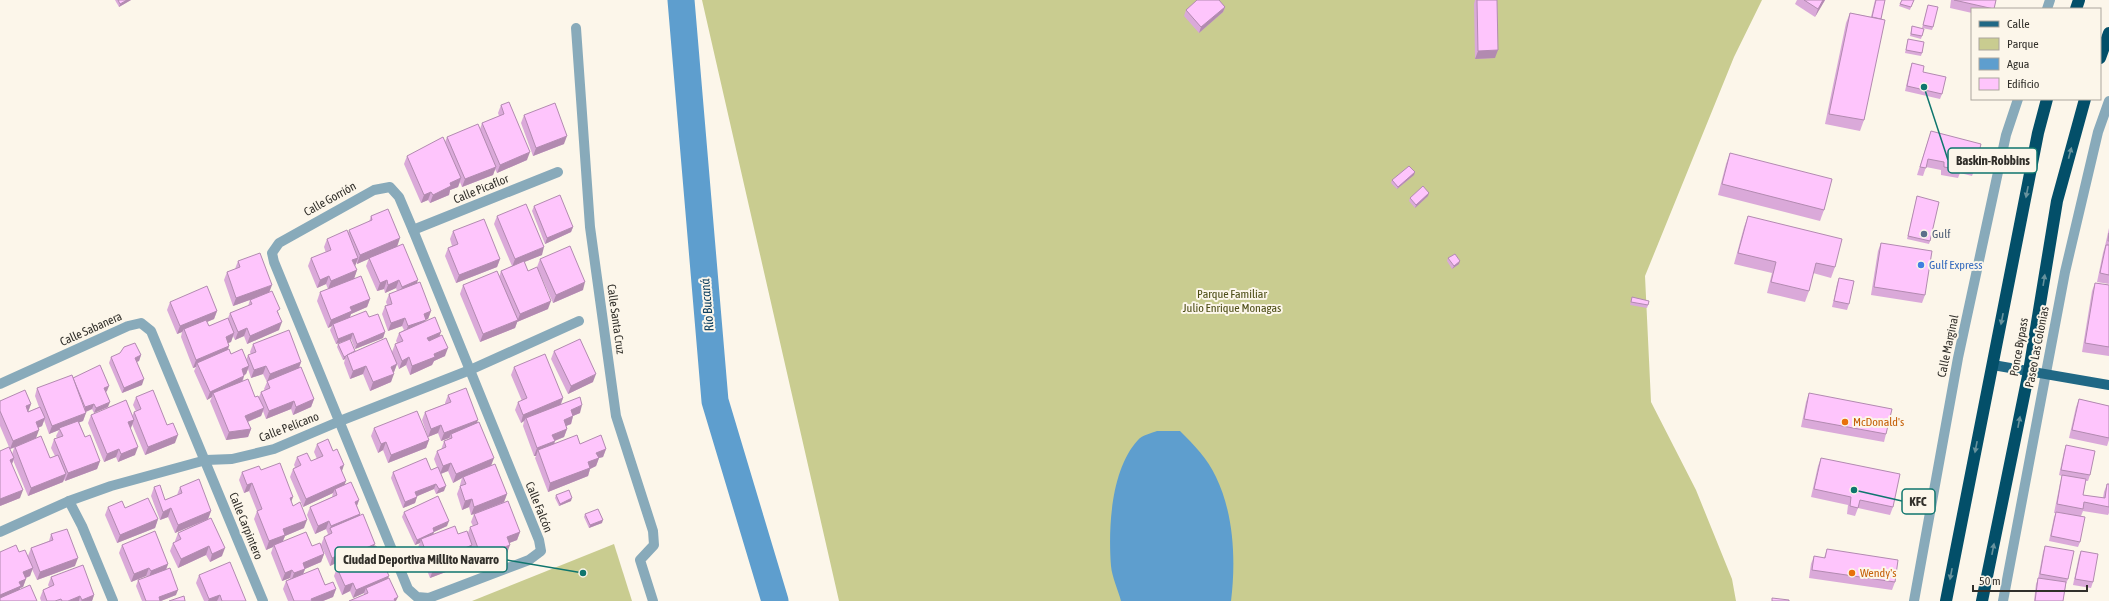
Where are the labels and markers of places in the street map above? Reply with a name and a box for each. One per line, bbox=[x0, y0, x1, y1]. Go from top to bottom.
callout: Baskin-Robbins bbox=[1948, 148, 2037, 173]
place label: Gulf bbox=[1932, 227, 1951, 241]
marker: Gulf bbox=[1919, 229, 1929, 239]
place label: Gulf Express bbox=[1929, 258, 1982, 272]
marker: Gulf Express bbox=[1916, 260, 1926, 270]
place label: McDonald's bbox=[1853, 415, 1904, 429]
marker: McDonald's bbox=[1840, 417, 1850, 427]
callout: KFC bbox=[1902, 489, 1935, 514]
callout: Ciudad Deportiva Millito Navarro bbox=[335, 547, 507, 572]
place label: Wendy's bbox=[1860, 566, 1896, 580]
marker: Wendy's bbox=[1847, 568, 1857, 578]

